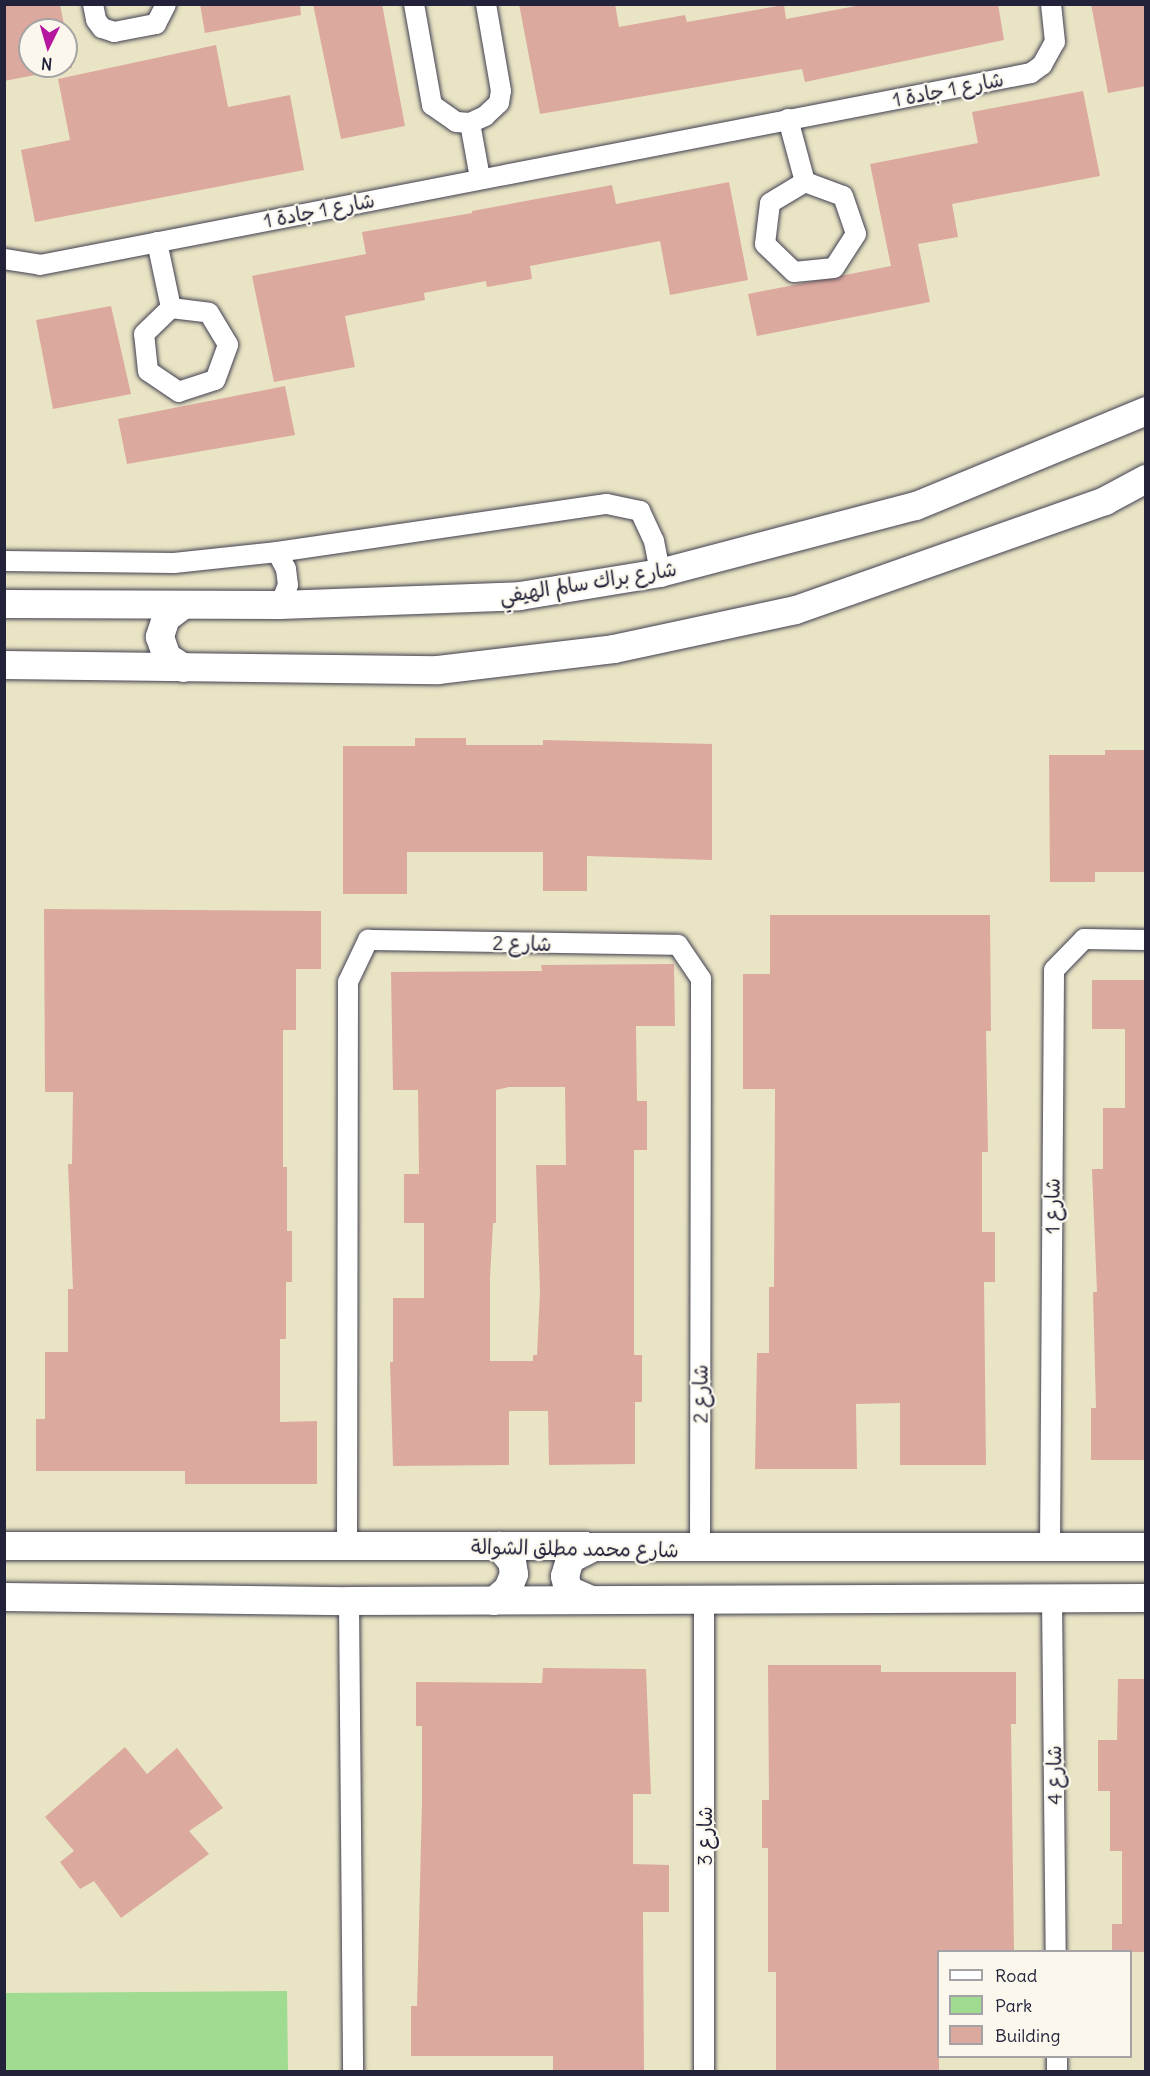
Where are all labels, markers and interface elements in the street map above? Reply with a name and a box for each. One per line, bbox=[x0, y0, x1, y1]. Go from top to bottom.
north arrow bbox=[18, 18, 78, 78]
text: N bbox=[40, 53, 53, 74]
street label: شارع 1 جادة 1 bbox=[891, 67, 1005, 111]
street label: شارع 1 جادة 1 bbox=[262, 188, 376, 232]
street label: شارع براك سالم الهيفي bbox=[498, 556, 678, 608]
street label: شارع 2 bbox=[492, 930, 552, 956]
street label: شارع 1 bbox=[1040, 1178, 1064, 1234]
street label: شارع 2 bbox=[688, 1365, 712, 1423]
street label: شارع محمد مطلق الشوالة bbox=[471, 1534, 679, 1562]
street label: شارع 4 bbox=[1041, 1745, 1067, 1805]
street label: شارع 3 bbox=[692, 1806, 716, 1866]
legend bbox=[937, 1950, 1132, 2058]
text: Road bbox=[995, 1964, 1037, 1987]
text: Park bbox=[995, 1994, 1032, 2017]
text: Building bbox=[995, 2024, 1060, 2047]

